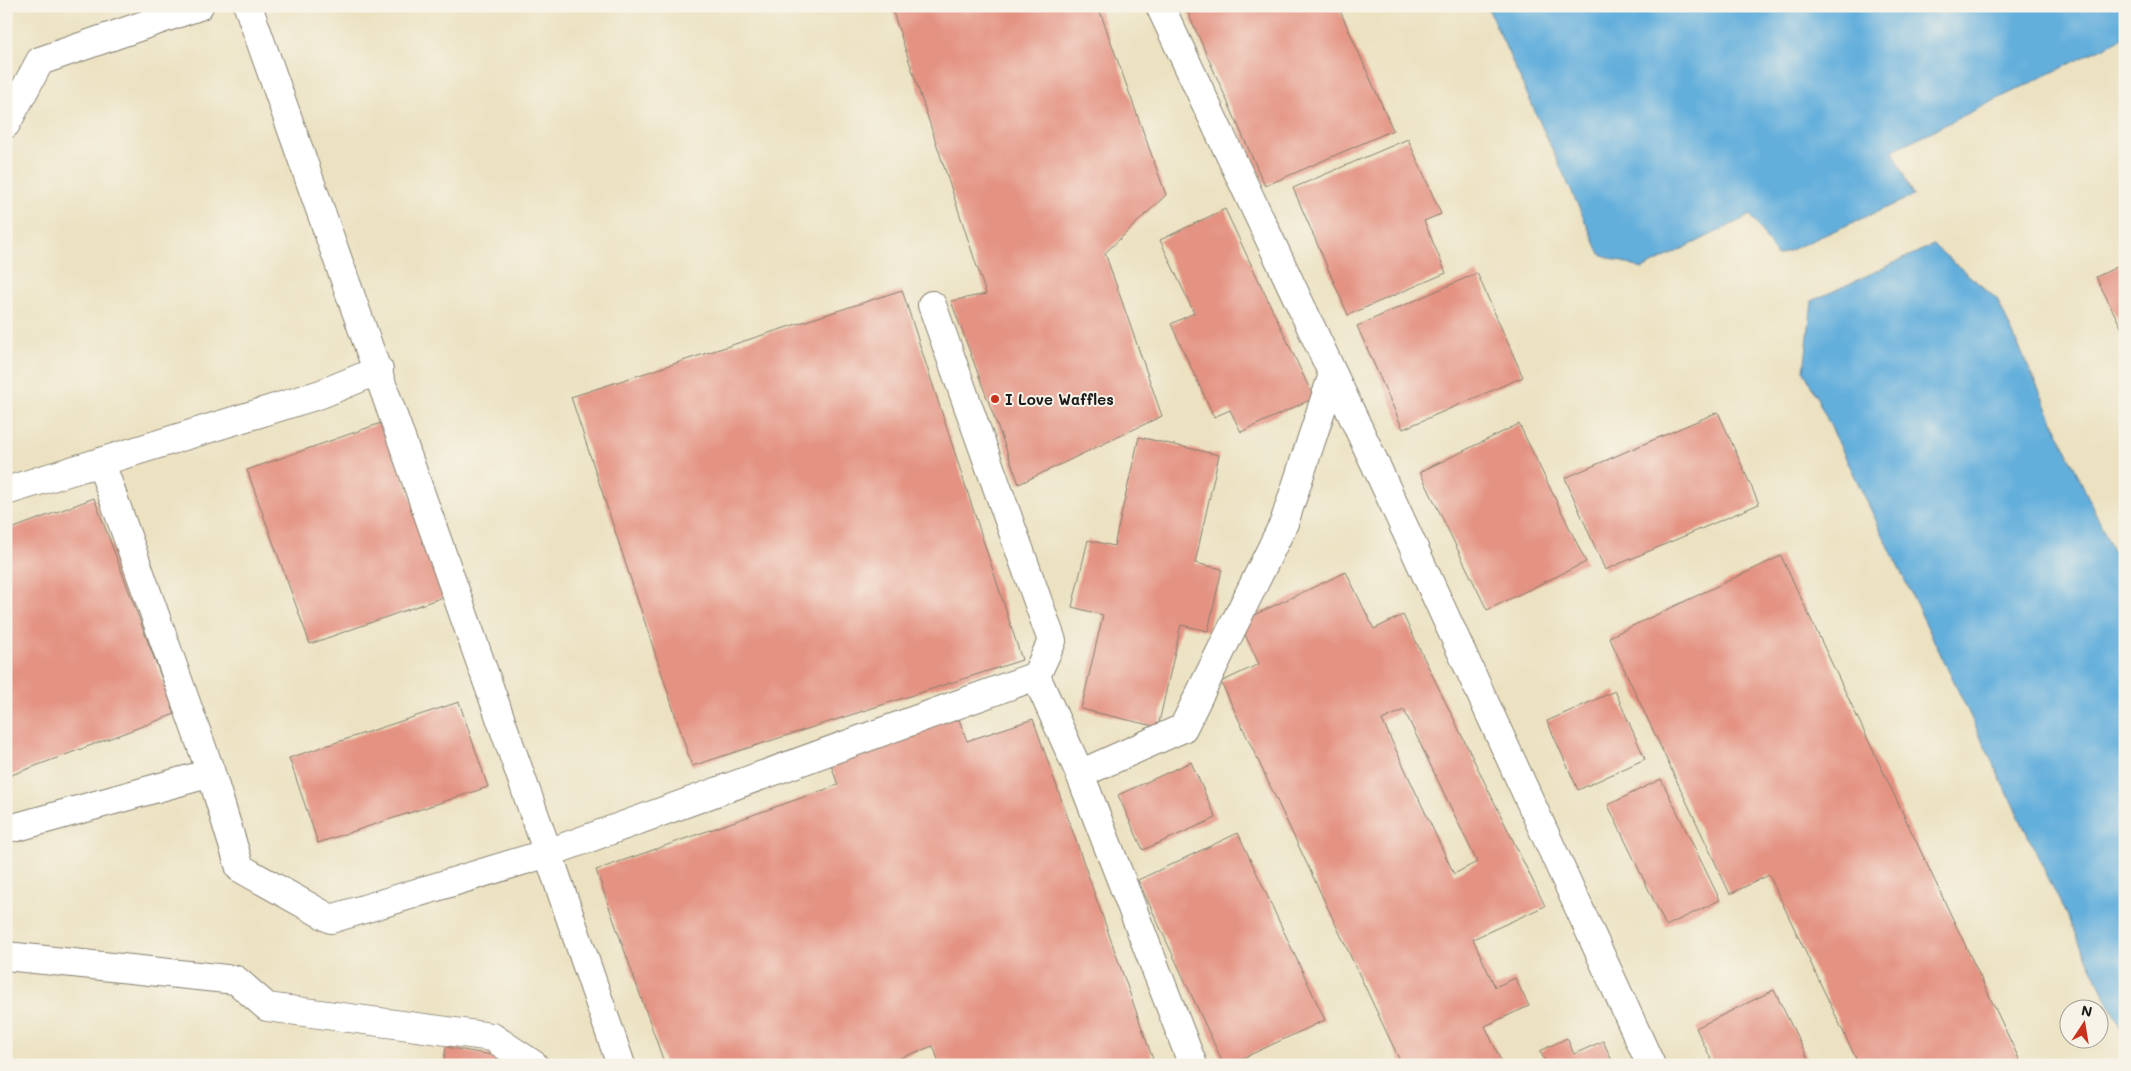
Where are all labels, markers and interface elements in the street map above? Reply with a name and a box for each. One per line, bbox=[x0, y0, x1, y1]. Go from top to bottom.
place label: I Love Waffles bbox=[1005, 389, 1114, 409]
marker: I Love Waffles bbox=[989, 393, 1001, 405]
north arrow bbox=[2058, 998, 2108, 1048]
text: N bbox=[2080, 1000, 2094, 1021]

